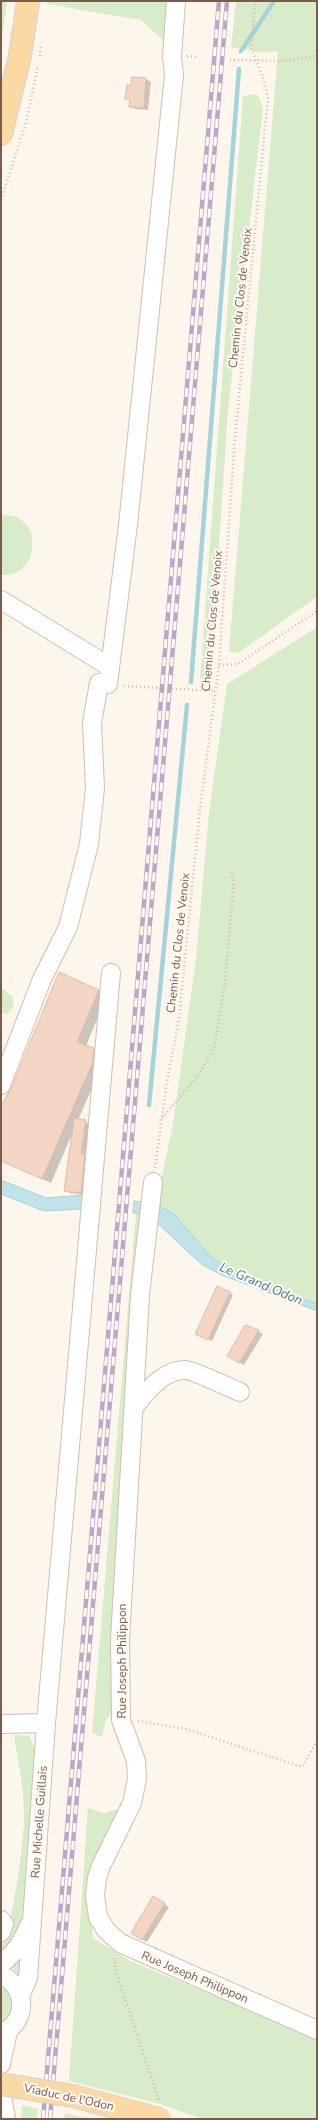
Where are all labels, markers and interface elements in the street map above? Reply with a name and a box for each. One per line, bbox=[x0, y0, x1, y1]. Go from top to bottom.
street label: Chemin du Clos de Venoix bbox=[225, 226, 255, 369]
street label: Chemin du Clos de Venoix bbox=[198, 549, 226, 692]
street label: Chemin du Clos de Venoix bbox=[163, 871, 193, 1014]
water label: Le Grand Odon bbox=[217, 1258, 305, 1310]
street label: Rue Joseph Philippon bbox=[114, 1604, 130, 1718]
street label: Rue Michelle Guillais bbox=[27, 1765, 51, 1879]
street label: Rue Joseph Philippon bbox=[139, 1947, 251, 2007]
street label: Viaduc de l'Odon bbox=[22, 2079, 116, 2114]

